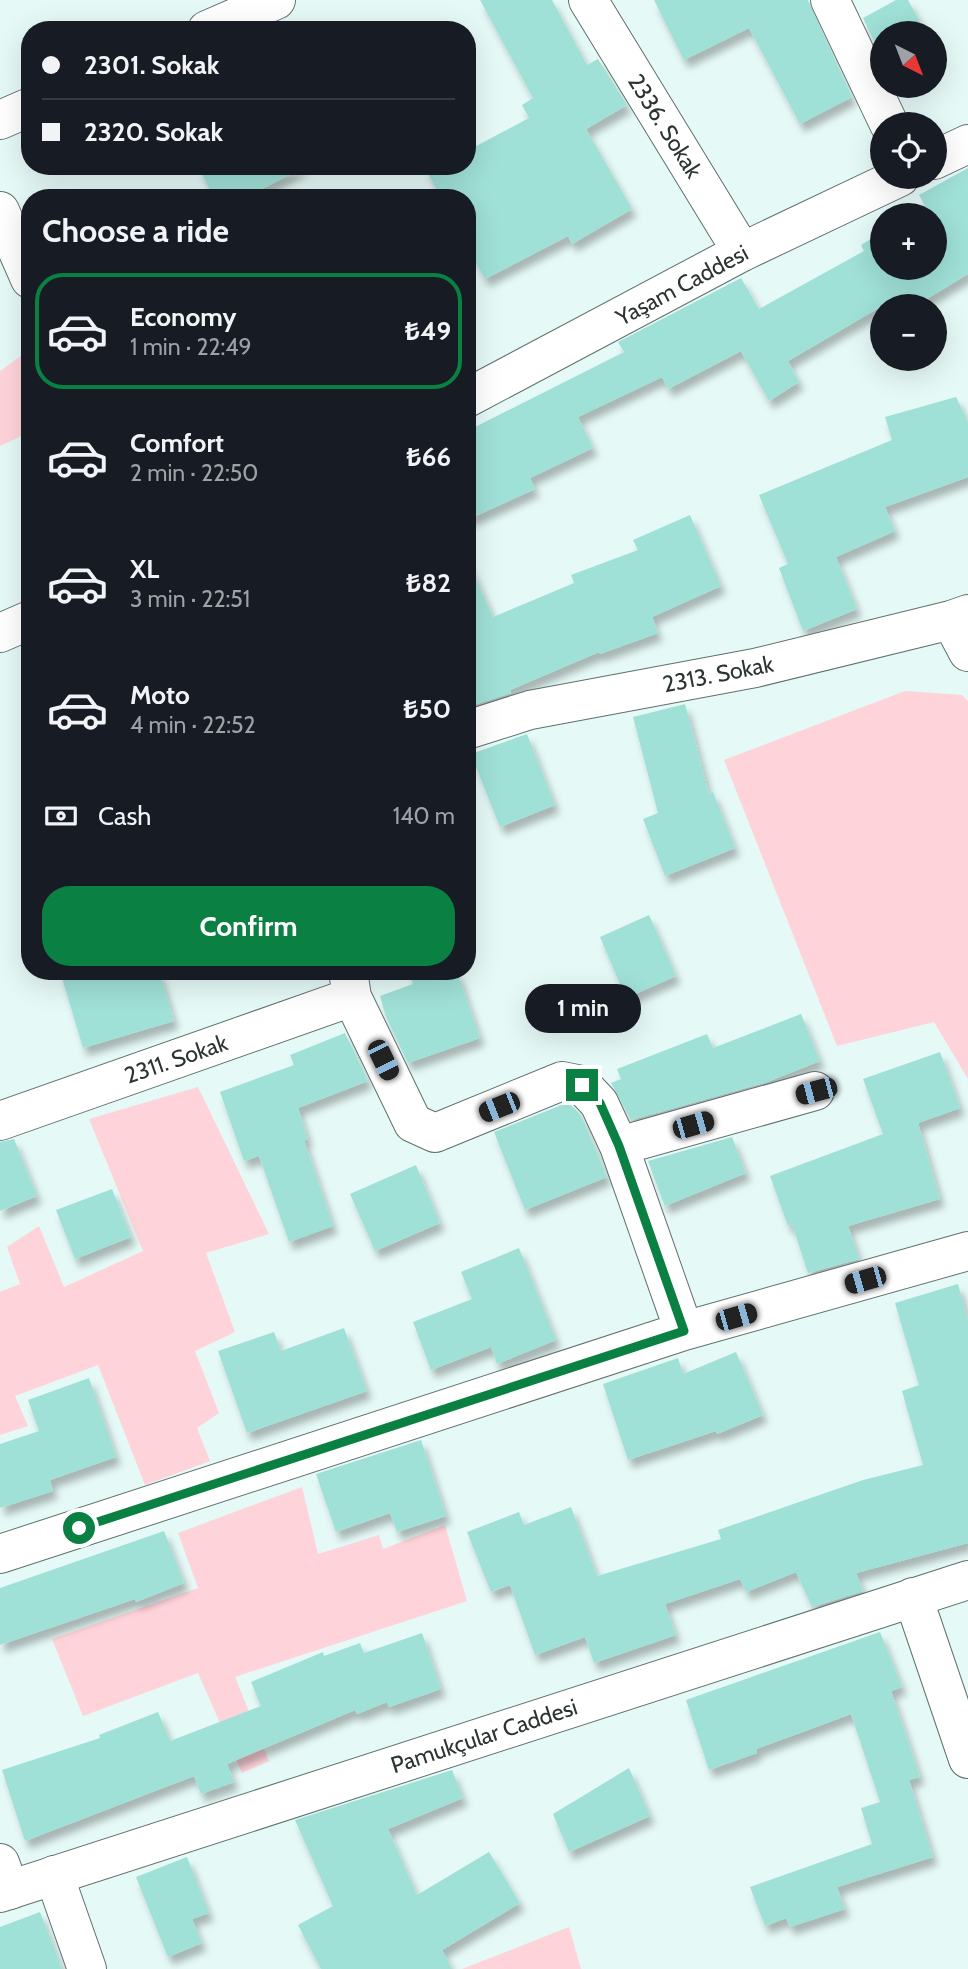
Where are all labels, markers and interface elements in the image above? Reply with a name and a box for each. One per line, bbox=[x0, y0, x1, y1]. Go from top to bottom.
north arrow bbox=[870, 21, 947, 98]
map controls bbox=[870, 21, 947, 371]
text: 2301. Sokak bbox=[84, 49, 219, 81]
street label: 2336. Sokak bbox=[622, 69, 708, 184]
button: locate bbox=[870, 112, 947, 189]
text: 2320. Sokak bbox=[84, 116, 223, 148]
button: + bbox=[870, 203, 947, 280]
text: Choose a ride bbox=[42, 211, 229, 250]
street label: Yaşam Caddesi bbox=[610, 239, 753, 332]
button: − bbox=[870, 294, 947, 371]
icon: car bbox=[46, 300, 109, 363]
text: Economy bbox=[130, 301, 236, 333]
text: ₺49 bbox=[405, 315, 451, 347]
text: 1 min · 22:49 bbox=[130, 333, 252, 361]
icon: car bbox=[46, 426, 109, 489]
text: Comfort bbox=[130, 427, 224, 459]
text: ₺66 bbox=[406, 441, 451, 473]
text: 2 min · 22:50 bbox=[130, 459, 258, 487]
icon: car bbox=[46, 552, 109, 615]
text: XL bbox=[130, 553, 159, 585]
text: ₺82 bbox=[406, 567, 451, 599]
text: 3 min · 22:51 bbox=[130, 585, 250, 613]
street label: 2313. Sokak bbox=[660, 649, 776, 698]
icon: car bbox=[46, 678, 109, 741]
text: Moto bbox=[130, 679, 190, 711]
text: ₺50 bbox=[403, 693, 451, 725]
text: 4 min · 22:52 bbox=[130, 711, 256, 739]
icon: cash bbox=[42, 797, 80, 835]
text: Cash bbox=[98, 800, 151, 832]
text: 140 m bbox=[393, 802, 455, 830]
button: Confirm bbox=[42, 886, 455, 966]
callout: 1 min bbox=[524, 984, 640, 1032]
text: 1 min bbox=[557, 994, 609, 1022]
street label: 2311. Sokak bbox=[121, 1028, 232, 1090]
car bbox=[365, 1037, 402, 1083]
route end bbox=[566, 1069, 598, 1101]
car bbox=[793, 1075, 840, 1107]
car bbox=[476, 1089, 523, 1125]
car bbox=[670, 1109, 717, 1141]
car bbox=[842, 1264, 889, 1296]
car bbox=[713, 1301, 760, 1333]
route start bbox=[63, 1512, 95, 1544]
street label: Pamukçular Caddesi bbox=[387, 1693, 581, 1779]

